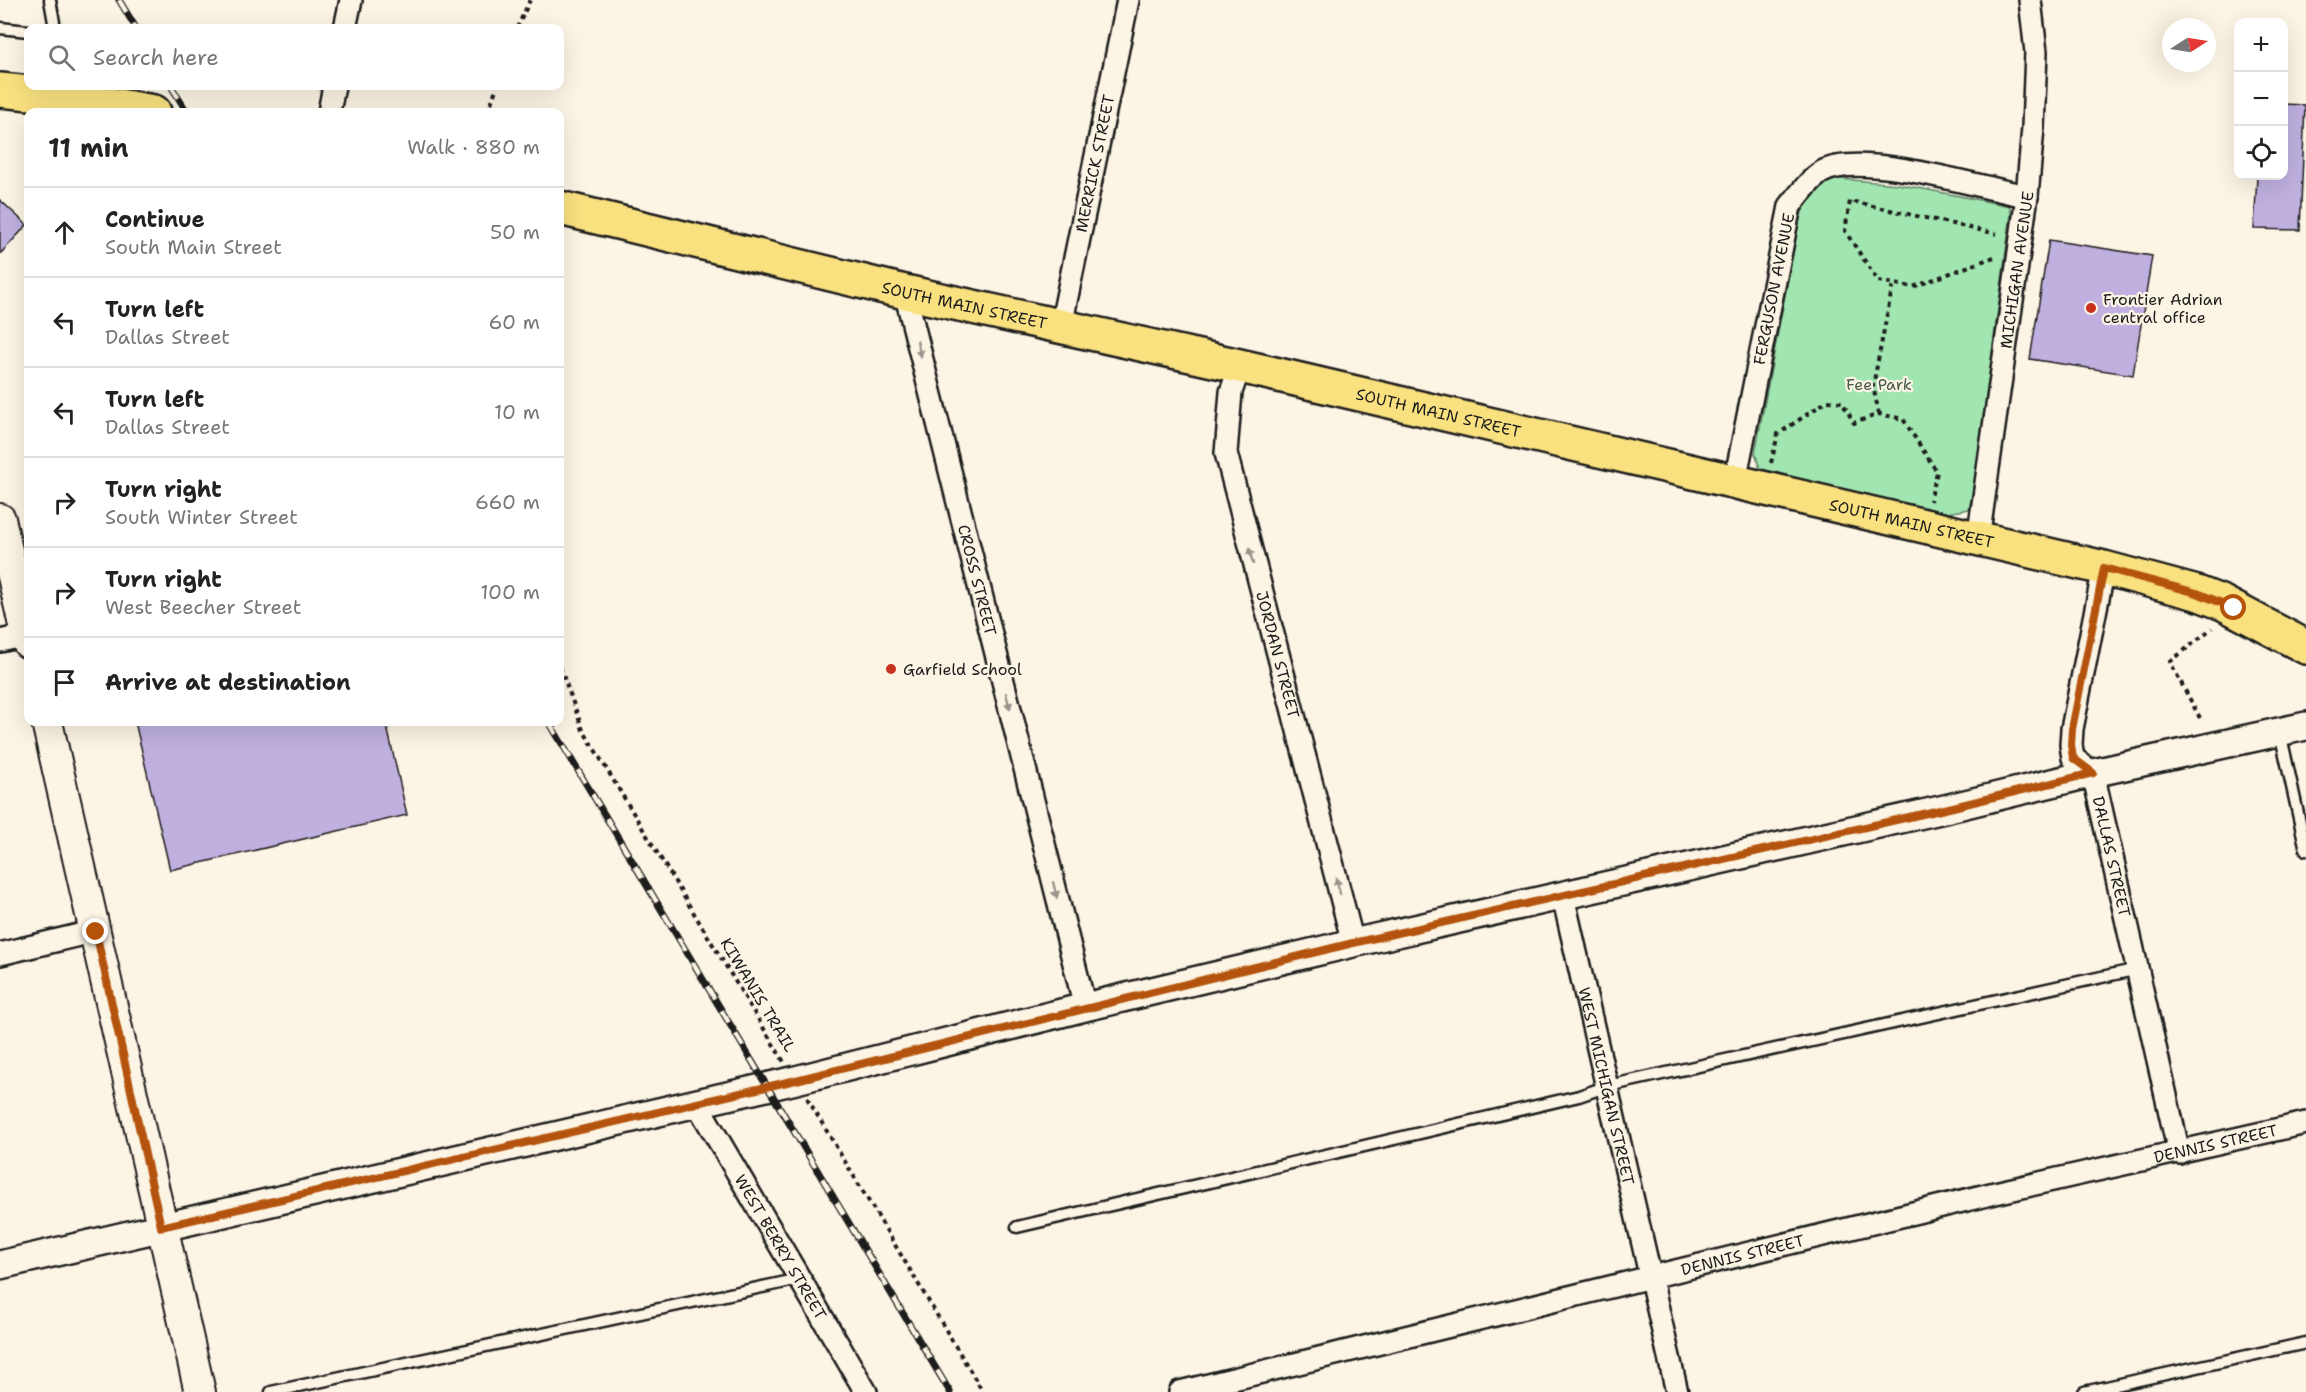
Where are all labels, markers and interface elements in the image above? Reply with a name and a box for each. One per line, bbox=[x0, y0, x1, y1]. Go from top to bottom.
north arrow bbox=[2162, 18, 2216, 72]
map controls bbox=[2234, 18, 2288, 180]
button: + bbox=[2234, 18, 2288, 72]
search box bbox=[24, 24, 564, 90]
icon: search bbox=[45, 41, 78, 74]
text: Search here bbox=[93, 43, 219, 72]
button: − bbox=[2234, 72, 2288, 126]
street label: MERRICK STREET bbox=[1070, 92, 1119, 234]
button: locate bbox=[2234, 126, 2288, 180]
text: 11 min bbox=[48, 130, 129, 165]
text: Walk · 880 m bbox=[407, 134, 540, 160]
street label: MICHIGAN AVENUE bbox=[1995, 190, 2038, 350]
text: Continue bbox=[105, 205, 205, 234]
street label: FERGUSON AVENUE bbox=[1748, 211, 1799, 367]
icon: ahead bbox=[48, 216, 81, 249]
text: 50 m bbox=[490, 219, 540, 245]
text: South Main Street bbox=[105, 234, 282, 260]
street label: SOUTH MAIN STREET bbox=[880, 276, 1049, 334]
place label: Frontier Adrian central office bbox=[2103, 289, 2223, 328]
text: Turn left bbox=[105, 295, 204, 324]
marker: Frontier Adrian central office bbox=[2084, 301, 2098, 315]
icon: left bbox=[48, 306, 81, 339]
text: 60 m bbox=[488, 309, 540, 335]
text: Dallas Street bbox=[105, 324, 230, 350]
one-way arrow bbox=[915, 340, 925, 358]
park label: Fee Park bbox=[1846, 374, 1912, 395]
street label: SOUTH MAIN STREET bbox=[1354, 383, 1523, 442]
text: Turn left bbox=[105, 385, 204, 414]
icon: left bbox=[48, 396, 81, 429]
text: 10 m bbox=[494, 399, 540, 425]
text: Dallas Street bbox=[105, 414, 230, 440]
text: Turn right bbox=[105, 475, 222, 504]
icon: right bbox=[48, 486, 81, 519]
text: 660 m bbox=[475, 489, 540, 515]
street label: SOUTH MAIN STREET bbox=[1827, 494, 1996, 553]
text: South Winter Street bbox=[105, 504, 298, 530]
street label: CROSS STREET bbox=[953, 522, 1002, 638]
one-way arrow bbox=[1246, 546, 1256, 565]
text: Turn right bbox=[105, 565, 222, 594]
icon: right bbox=[48, 576, 81, 609]
text: 100 m bbox=[480, 579, 540, 605]
street label: JORDAN STREET bbox=[1252, 589, 1305, 721]
text: West Beecher Street bbox=[105, 594, 301, 620]
route start bbox=[2220, 594, 2246, 620]
place label: Garfield School bbox=[903, 659, 1022, 680]
marker: Garfield School bbox=[884, 662, 898, 676]
icon: arrive bbox=[48, 666, 81, 699]
text: Arrive at destination bbox=[105, 668, 351, 697]
one-way arrow bbox=[1003, 692, 1013, 710]
street label: DALLAS STREET bbox=[2088, 794, 2136, 919]
one-way arrow bbox=[1333, 877, 1343, 895]
one-way arrow bbox=[1051, 881, 1061, 899]
route end bbox=[82, 918, 108, 944]
street label: KIWANIS TRAIL bbox=[716, 934, 800, 1056]
street label: WEST MICHIGAN STREET bbox=[1574, 985, 1640, 1187]
street label: DENNIS STREET bbox=[2152, 1119, 2280, 1167]
street label: WEST BERRY STREET bbox=[730, 1171, 832, 1323]
street label: DENNIS STREET bbox=[1679, 1229, 1806, 1280]

